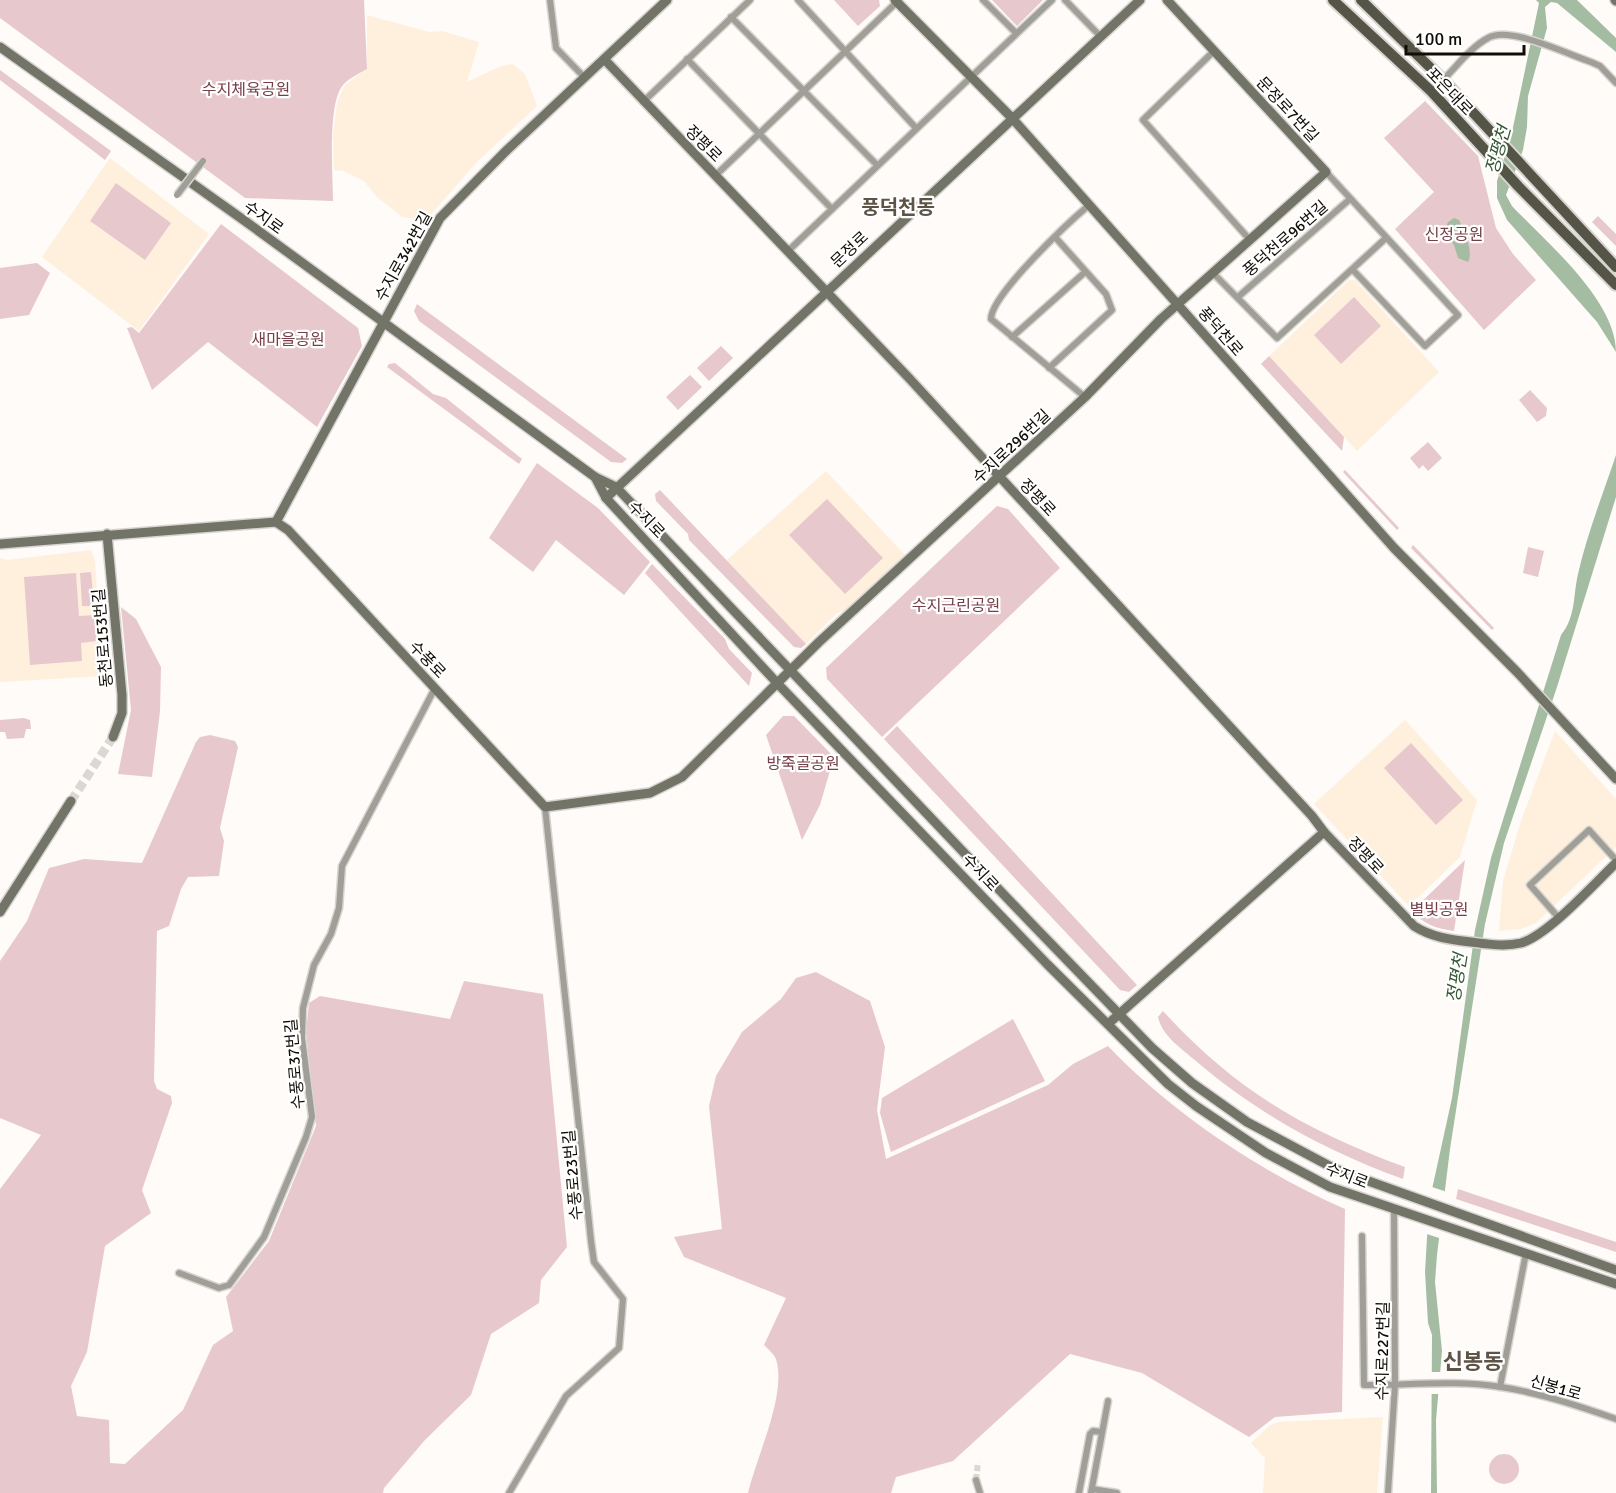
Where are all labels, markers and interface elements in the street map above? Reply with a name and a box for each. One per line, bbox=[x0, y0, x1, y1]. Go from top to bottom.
scale bar bbox=[1406, 18, 1524, 56]
text: 100 m bbox=[1415, 28, 1462, 50]
street label: 포은대로 bbox=[1422, 64, 1477, 120]
street label: 문정로7번길 bbox=[1252, 73, 1323, 147]
park label: 수지체육공원 bbox=[202, 80, 290, 100]
street label: 정평로 bbox=[681, 121, 726, 167]
water label: 정평천 bbox=[1481, 121, 1516, 177]
district label: 풍덕천동 bbox=[861, 195, 935, 220]
street label: 수지로 bbox=[240, 197, 287, 239]
street label: 풍덕천로96번길 bbox=[1239, 197, 1332, 281]
street label: 수지로342번길 bbox=[371, 208, 437, 305]
park label: 신정공원 bbox=[1425, 225, 1483, 245]
street label: 문정로 bbox=[827, 227, 873, 272]
street label: 풍덕천로 bbox=[1193, 303, 1247, 361]
park label: 새마을공원 bbox=[251, 330, 325, 350]
street label: 수지로296번길 bbox=[968, 405, 1055, 488]
street label: 정평로 bbox=[1015, 475, 1060, 521]
street label: 수지로 bbox=[624, 497, 669, 543]
street label: 동천로153번길 bbox=[89, 587, 117, 688]
park label: 수지근린공원 bbox=[912, 596, 1000, 616]
street label: 수풍로 bbox=[405, 637, 450, 683]
park label: 방죽골공원 bbox=[766, 754, 840, 774]
street label: 정평로 bbox=[1343, 833, 1388, 879]
street label: 수지로 bbox=[958, 850, 1003, 896]
park label: 별빛공원 bbox=[1410, 900, 1468, 920]
water label: 정평천 bbox=[1442, 949, 1472, 1004]
street label: 수풍로37번길 bbox=[281, 1018, 309, 1110]
street label: 수풍로23번길 bbox=[559, 1129, 587, 1221]
street label: 수지로 bbox=[1322, 1159, 1371, 1193]
street label: 수지로227번길 bbox=[1372, 1301, 1394, 1401]
district label: 신봉동 bbox=[1443, 1348, 1503, 1375]
street label: 신봉1로 bbox=[1528, 1371, 1584, 1405]

